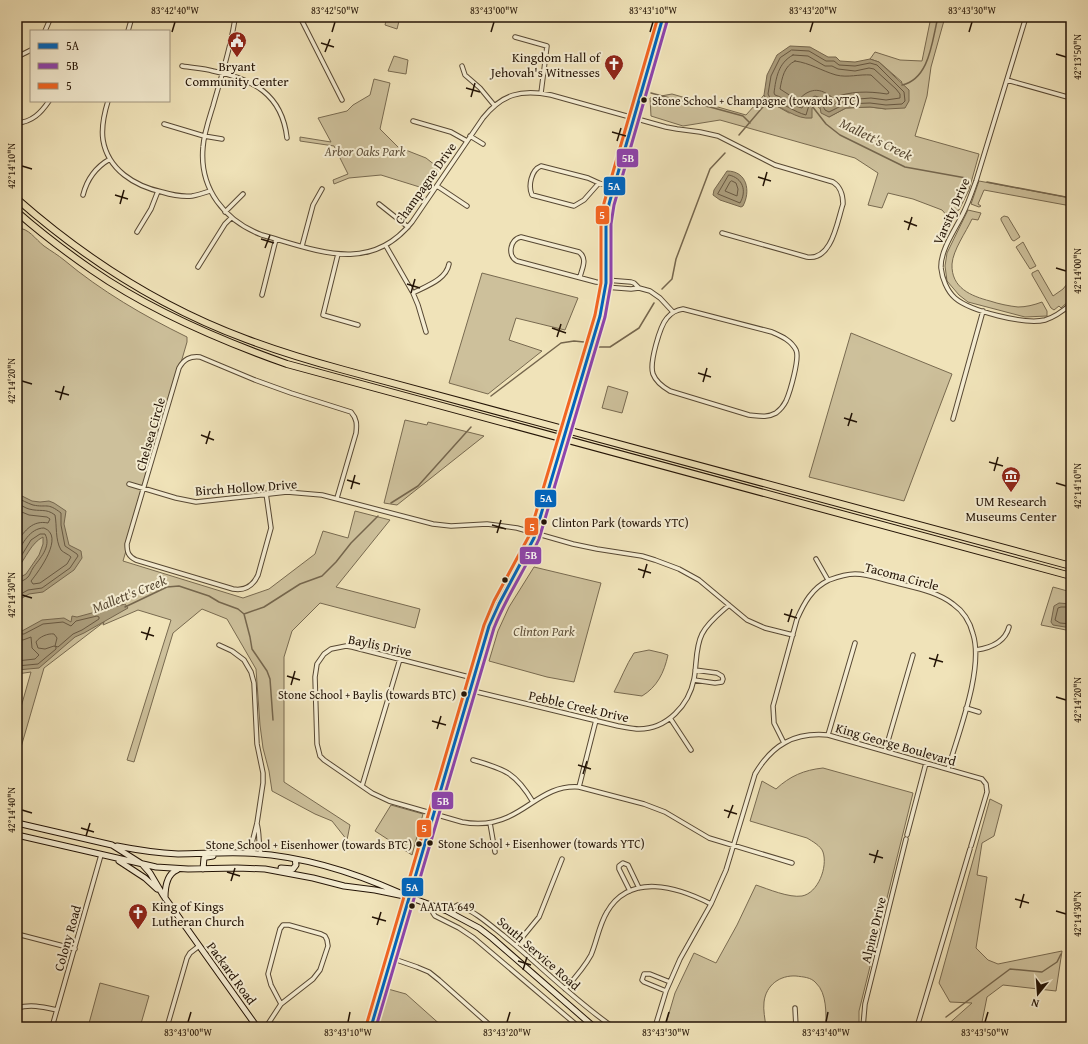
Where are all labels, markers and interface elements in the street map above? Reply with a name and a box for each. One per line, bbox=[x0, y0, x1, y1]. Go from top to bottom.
text: 83°42'40"W bbox=[151, 3, 199, 18]
text: 83°42'50"W bbox=[311, 3, 359, 18]
text: 83°43'00"W bbox=[470, 3, 518, 18]
text: 83°43'10"W bbox=[629, 3, 677, 18]
text: 83°43'20"W bbox=[789, 3, 837, 18]
text: 83°43'30"W bbox=[948, 3, 996, 18]
legend bbox=[30, 30, 170, 102]
public building icon: Bryant Community Center bbox=[226, 30, 248, 58]
text: 42°13'50"N bbox=[1070, 34, 1085, 80]
text: 5A bbox=[66, 37, 80, 54]
place label: Kingdom Hall of Jehovah's Witnesses bbox=[489, 48, 602, 82]
church icon: Kingdom Hall of Jehovah's Witnesses bbox=[603, 53, 625, 81]
text: 5B bbox=[66, 57, 79, 74]
place label: Bryant Community Center bbox=[185, 57, 289, 91]
text: 5 bbox=[66, 77, 72, 94]
place label: Stone School + Champagne (towards YTC) bbox=[652, 92, 860, 109]
marker: Stone School + Champagne (towards YTC) bbox=[639, 95, 649, 105]
water label: Mallett's Creek bbox=[836, 113, 916, 165]
street label: Champagne Drive bbox=[390, 138, 461, 228]
park label: Arbor Oaks Park bbox=[324, 142, 406, 161]
text: 42°14'10"N bbox=[4, 143, 19, 189]
line badge: 5B bbox=[616, 148, 639, 168]
text: 5B bbox=[622, 150, 634, 166]
street label: Varsity Drive bbox=[928, 175, 975, 248]
line badge: 5A bbox=[603, 176, 626, 196]
text: 5A bbox=[608, 178, 620, 194]
line badge: 5 bbox=[595, 205, 610, 225]
text: 5 bbox=[599, 207, 605, 223]
text: 42°14'00"N bbox=[1070, 248, 1085, 294]
text: 42°14'20"N bbox=[4, 358, 19, 404]
street label: Chelsea Circle bbox=[131, 395, 170, 473]
text: 42°14'10"N bbox=[1070, 463, 1085, 509]
museum icon: UM Research Museums Center bbox=[1000, 465, 1022, 493]
street label: Birch Hollow Drive bbox=[194, 474, 298, 501]
line badge: 5A bbox=[534, 489, 557, 508]
text: 5A bbox=[540, 490, 552, 506]
place label: UM Research Museums Center bbox=[965, 492, 1057, 526]
place label: Clinton Park (towards YTC) bbox=[552, 514, 689, 531]
line badge: 5 bbox=[524, 517, 539, 536]
marker: Clinton Park (towards YTC) bbox=[539, 517, 549, 527]
text: 5 bbox=[529, 519, 535, 535]
line badge: 5B bbox=[519, 546, 542, 565]
text: 5B bbox=[525, 547, 537, 563]
street label: Tacoma Circle bbox=[863, 557, 941, 596]
water label: Mallett's Creek bbox=[89, 570, 170, 618]
text: 42°14'30"N bbox=[4, 572, 19, 618]
unlabelled marker bbox=[500, 575, 510, 585]
park label: Clinton Park bbox=[513, 622, 575, 641]
street label: Baylis Drive bbox=[346, 629, 413, 661]
text: 42°14'20"N bbox=[1070, 677, 1085, 723]
place label: Stone School + Baylis (towards BTC) bbox=[278, 686, 456, 703]
street label: Pebble Creek Drive bbox=[527, 686, 631, 727]
marker: Stone School + Baylis (towards BTC) bbox=[459, 689, 469, 699]
street label: King George Boulevard bbox=[833, 718, 958, 771]
text: 42°14'40"N bbox=[4, 787, 19, 833]
line badge: 5B bbox=[431, 791, 454, 810]
text: 5B bbox=[437, 793, 449, 809]
line badge: 5 bbox=[416, 819, 432, 838]
text: 5 bbox=[421, 820, 427, 836]
place label: Stone School + Eisenhower (towards YTC) bbox=[438, 835, 645, 852]
place label: Stone School + Eisenhower (towards BTC) bbox=[206, 836, 412, 853]
marker: Stone School + Eisenhower (towards YTC) bbox=[425, 838, 435, 848]
marker: Stone School + Eisenhower (towards BTC) bbox=[414, 839, 424, 849]
line badge: 5A bbox=[401, 877, 424, 897]
text: 5A bbox=[406, 879, 418, 895]
text: 42°14'30"N bbox=[1070, 891, 1085, 937]
street label: Alpine Drive bbox=[856, 895, 891, 965]
place label: King of Kings Lutheran Church bbox=[152, 897, 245, 931]
place label: AAATA 649 bbox=[420, 898, 475, 915]
marker: AAATA 649 bbox=[407, 901, 417, 911]
church icon: King of Kings Lutheran Church bbox=[127, 902, 149, 930]
street label: Colony Road bbox=[49, 903, 86, 973]
street label: South Service Road bbox=[493, 912, 584, 995]
street label: Packard Road bbox=[202, 938, 261, 1009]
north arrow bbox=[1018, 974, 1058, 1014]
text: N bbox=[1029, 995, 1041, 1012]
text: 83°43'00"W bbox=[164, 1025, 212, 1040]
text: 83°43'10"W bbox=[324, 1025, 372, 1040]
text: 83°43'20"W bbox=[483, 1025, 531, 1040]
text: 83°43'30"W bbox=[642, 1025, 690, 1040]
text: 83°43'40"W bbox=[802, 1025, 850, 1040]
text: 83°43'50"W bbox=[961, 1025, 1009, 1040]

